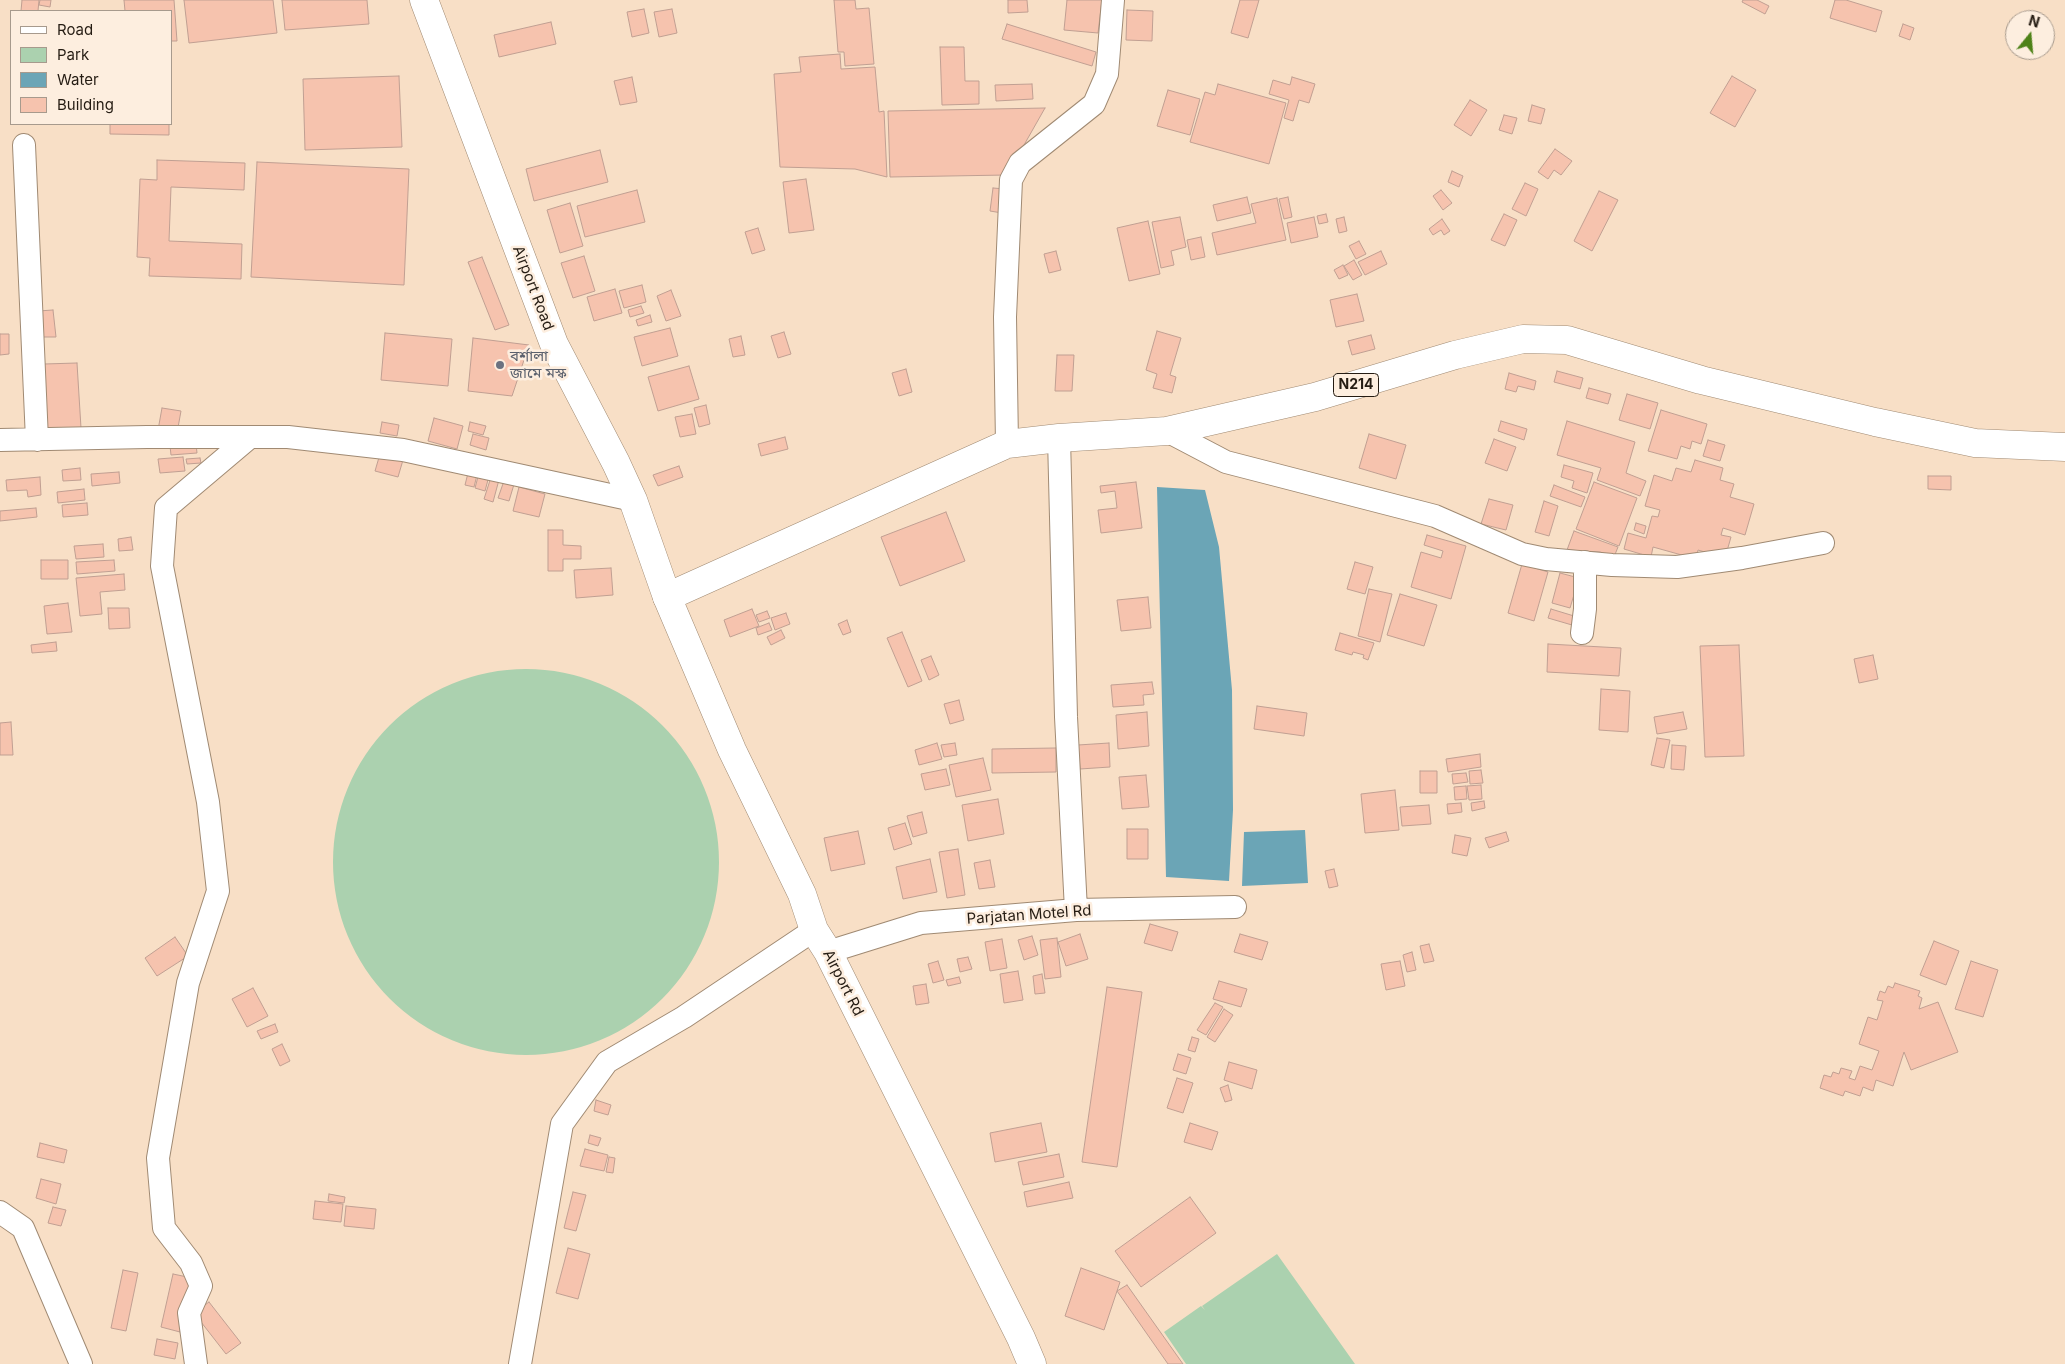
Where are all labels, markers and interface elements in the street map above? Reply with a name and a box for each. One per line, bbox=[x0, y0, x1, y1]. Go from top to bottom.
legend bbox=[10, 10, 172, 125]
north arrow bbox=[2005, 10, 2055, 60]
text: N bbox=[2027, 11, 2042, 31]
text: Road bbox=[57, 20, 93, 39]
text: Park bbox=[57, 45, 89, 64]
text: Water bbox=[57, 70, 99, 89]
text: Building bbox=[57, 95, 114, 114]
street label: Airport Road bbox=[509, 243, 557, 333]
place label: বর্শালা জামে মস্ক bbox=[510, 347, 566, 382]
marker: বর্শালা জামে মস্ক bbox=[494, 359, 506, 371]
road number: N214 bbox=[1334, 374, 1378, 396]
street label: Parjatan Motel Rd bbox=[966, 902, 1092, 928]
street label: Airport Rd bbox=[819, 947, 867, 1019]

